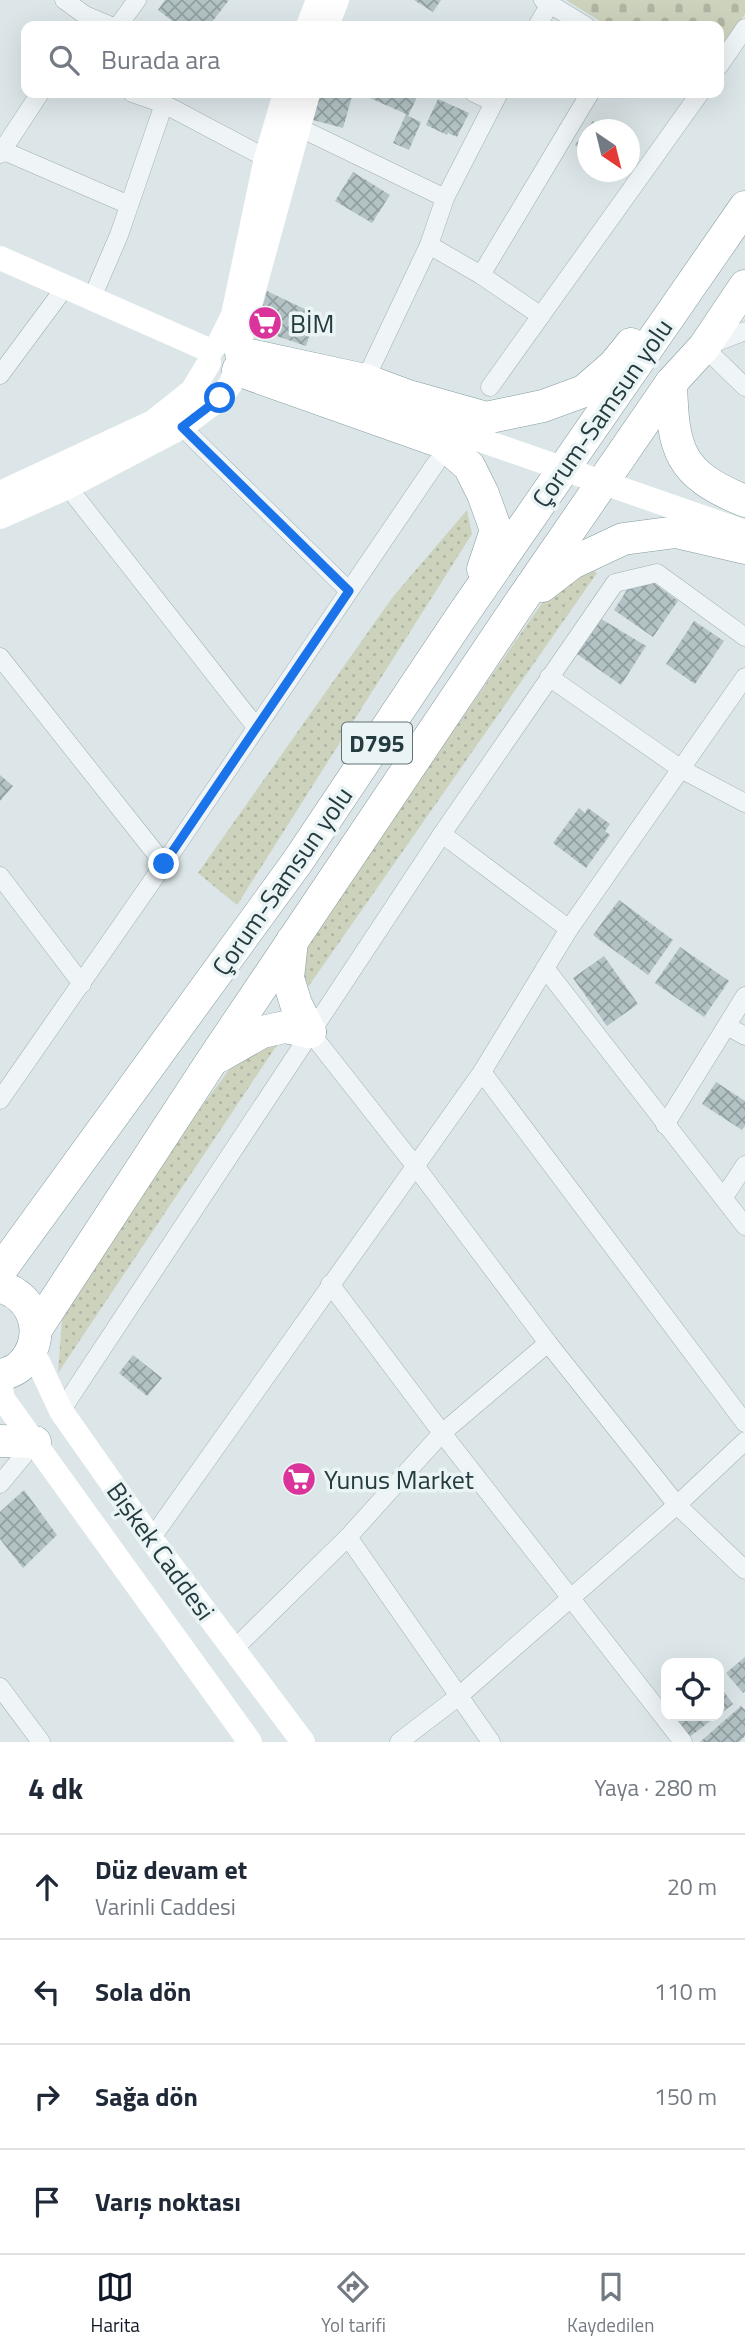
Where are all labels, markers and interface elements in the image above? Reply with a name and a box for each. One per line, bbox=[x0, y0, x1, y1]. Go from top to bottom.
search box bbox=[21, 21, 724, 98]
text: Burada ara bbox=[101, 40, 220, 79]
icon: search bbox=[45, 41, 83, 79]
north arrow bbox=[577, 119, 640, 182]
supermarket icon: BİM bbox=[246, 304, 284, 342]
place label: BİM bbox=[290, 304, 334, 343]
street label: Çorum-Samsun yolu bbox=[522, 310, 682, 516]
route start bbox=[204, 382, 235, 413]
road number: D795 bbox=[342, 722, 412, 764]
street label: Çorum-Samsun yolu bbox=[202, 778, 362, 984]
route end bbox=[148, 848, 179, 879]
supermarket icon: Yunus Market bbox=[280, 1460, 318, 1498]
place label: Yunus Market bbox=[324, 1460, 474, 1499]
street label: Bişkek Caddesi bbox=[97, 1474, 225, 1628]
map controls bbox=[661, 1658, 724, 1721]
button: locate bbox=[661, 1658, 724, 1721]
text: 4 dk bbox=[28, 1765, 83, 1811]
text: Yaya · 280 m bbox=[594, 1770, 717, 1805]
text: Düz devam et bbox=[95, 1850, 247, 1889]
icon: ahead bbox=[28, 1868, 66, 1906]
text: 20 m bbox=[667, 1869, 717, 1904]
text: Varinli Caddesi bbox=[95, 1889, 236, 1924]
text: Sola dön bbox=[95, 1972, 192, 2011]
icon: left bbox=[28, 1973, 66, 2011]
text: 110 m bbox=[654, 1974, 717, 2009]
text: Sağa dön bbox=[95, 2077, 198, 2116]
icon: right bbox=[28, 2078, 66, 2116]
text: 150 m bbox=[654, 2079, 717, 2114]
text: Varış noktası bbox=[95, 2182, 241, 2221]
icon: arrive bbox=[28, 2183, 66, 2221]
tab: Harita bbox=[91, 2268, 140, 2339]
tab: Yol tarifi bbox=[321, 2268, 386, 2339]
tab: Kaydedilen bbox=[567, 2268, 654, 2339]

